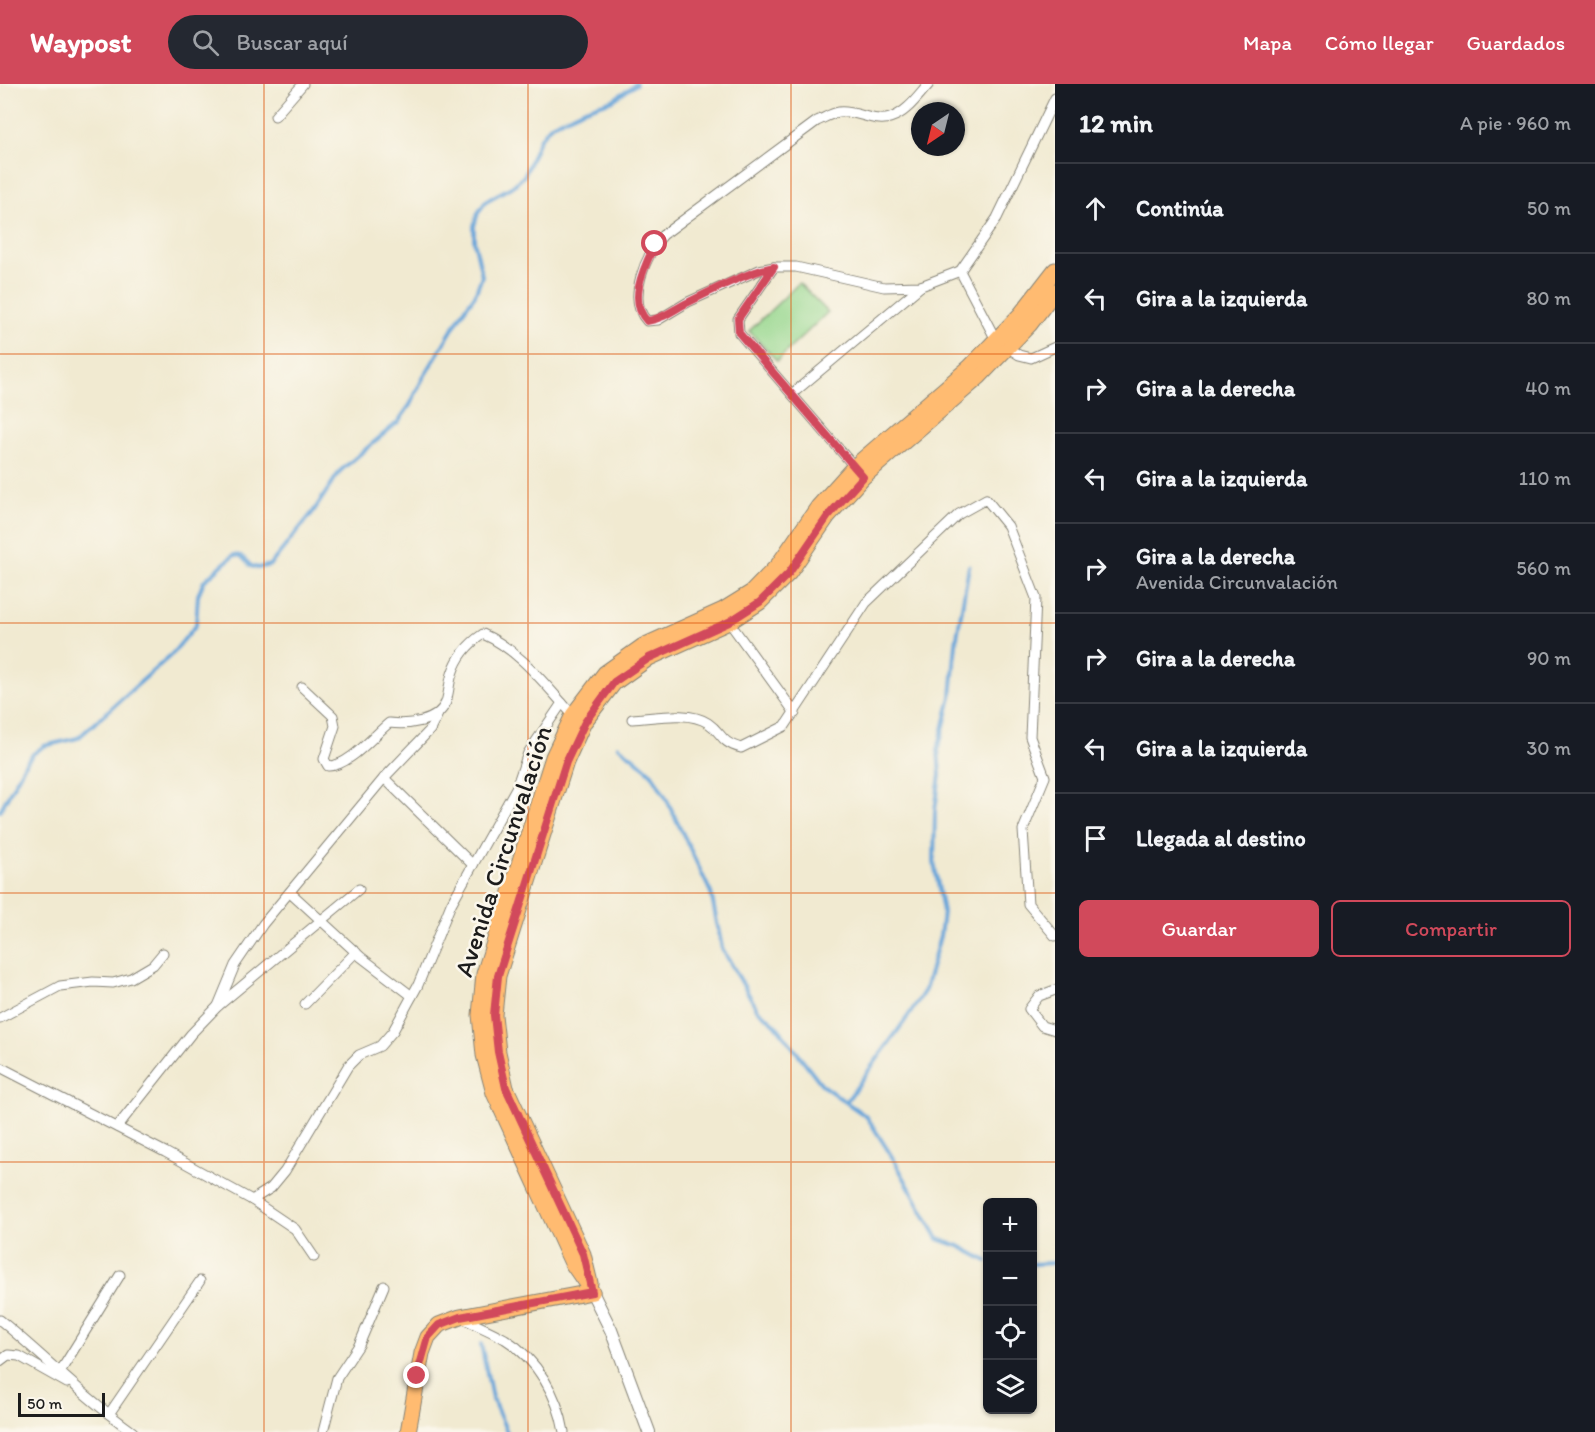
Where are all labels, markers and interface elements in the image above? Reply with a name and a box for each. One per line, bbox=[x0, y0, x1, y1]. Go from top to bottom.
search box bbox=[168, 15, 588, 69]
text: Waypost bbox=[30, 25, 132, 59]
icon: search bbox=[189, 26, 222, 59]
text: Buscar aquí bbox=[237, 29, 348, 56]
text: Mapa bbox=[1243, 30, 1292, 55]
text: Cómo llegar bbox=[1325, 30, 1434, 55]
text: Guardados bbox=[1467, 30, 1565, 55]
north arrow bbox=[911, 102, 965, 156]
text: 12 min bbox=[1079, 107, 1153, 139]
text: A pie · 960 m bbox=[1460, 111, 1571, 135]
icon: ahead bbox=[1079, 192, 1112, 225]
text: Continúa bbox=[1136, 195, 1224, 222]
text: 50 m bbox=[1527, 196, 1571, 220]
route start bbox=[641, 230, 667, 256]
icon: left bbox=[1079, 282, 1112, 315]
text: Gira a la izquierda bbox=[1136, 285, 1307, 312]
text: 80 m bbox=[1526, 286, 1571, 310]
icon: right bbox=[1079, 372, 1112, 405]
text: Gira a la derecha bbox=[1136, 375, 1295, 402]
text: 40 m bbox=[1525, 376, 1571, 400]
icon: left bbox=[1079, 462, 1112, 495]
text: Gira a la izquierda bbox=[1136, 465, 1307, 492]
text: 110 m bbox=[1519, 466, 1571, 490]
text: Gira a la derecha bbox=[1136, 543, 1295, 570]
icon: right bbox=[1079, 552, 1112, 585]
text: 560 m bbox=[1516, 556, 1571, 580]
text: Avenida Circunvalación bbox=[1136, 570, 1338, 594]
icon: right bbox=[1079, 642, 1112, 675]
text: Gira a la derecha bbox=[1136, 645, 1295, 672]
text: 90 m bbox=[1527, 646, 1571, 670]
street label: Avenida Circunvalación bbox=[447, 721, 559, 981]
icon: left bbox=[1079, 732, 1112, 765]
text: Gira a la izquierda bbox=[1136, 735, 1307, 762]
text: 30 m bbox=[1526, 736, 1571, 760]
icon: arrive bbox=[1079, 822, 1112, 855]
text: Llegada al destino bbox=[1136, 825, 1306, 852]
button: Guardar bbox=[1079, 900, 1319, 957]
button: Compartir bbox=[1331, 900, 1571, 957]
map controls bbox=[983, 1198, 1037, 1414]
button: + bbox=[983, 1198, 1037, 1252]
button: − bbox=[983, 1252, 1037, 1306]
button: locate bbox=[983, 1306, 1037, 1360]
button: layers bbox=[983, 1360, 1037, 1414]
route end bbox=[403, 1362, 429, 1388]
scale bar bbox=[18, 1390, 105, 1418]
text: 50 m bbox=[27, 1394, 62, 1413]

